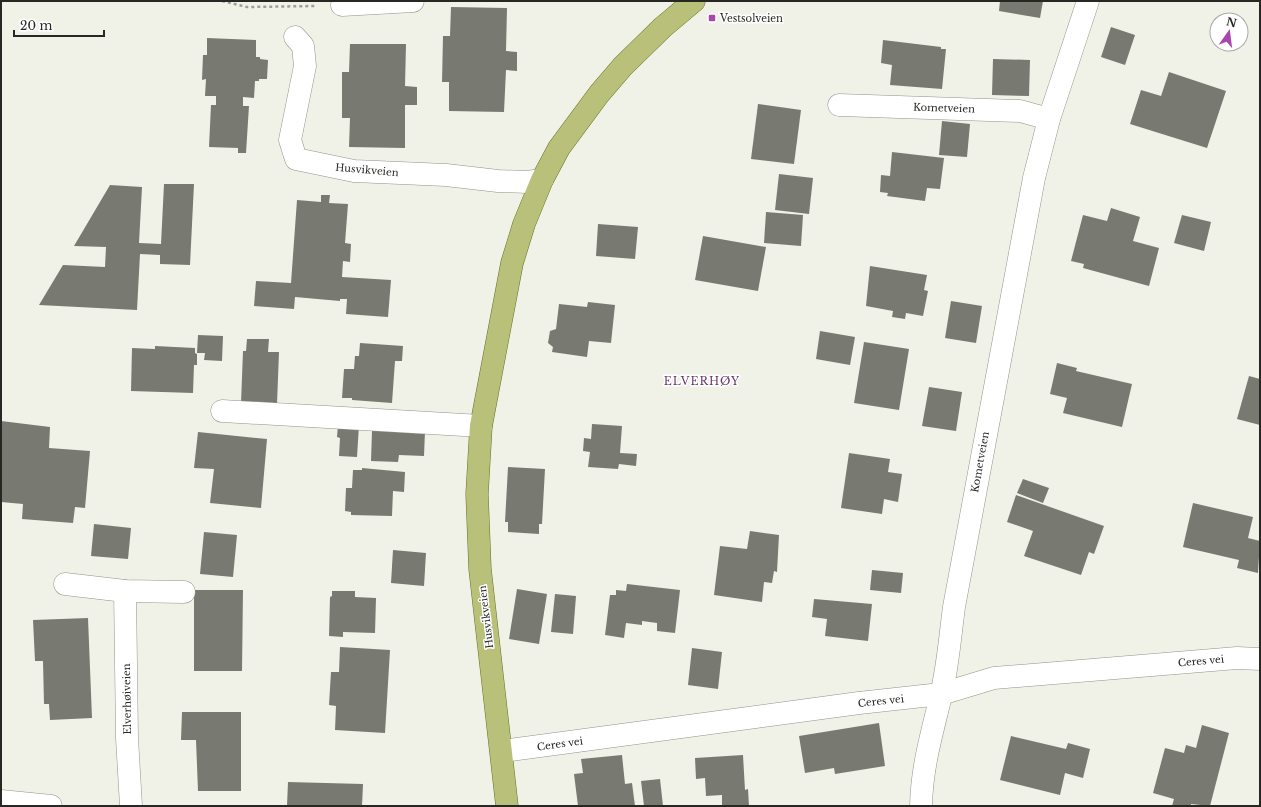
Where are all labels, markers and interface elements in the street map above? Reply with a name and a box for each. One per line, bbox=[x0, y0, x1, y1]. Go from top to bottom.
scale bar bbox=[14, 12, 104, 38]
place label: Vestsolveien bbox=[719, 12, 783, 25]
north arrow bbox=[1209, 12, 1249, 52]
marker: Vestsolveien bbox=[707, 13, 717, 23]
text: N bbox=[1225, 14, 1239, 30]
text: 20 m bbox=[20, 18, 52, 33]
street label: Kometveien bbox=[913, 100, 975, 116]
street label: Husvikveien bbox=[335, 161, 399, 179]
district label: ELVERHØY bbox=[664, 374, 740, 388]
street label: Kometveien bbox=[968, 430, 992, 494]
street label: Husvikveien bbox=[476, 585, 496, 649]
street label: Ceres vei bbox=[1177, 652, 1225, 669]
street label: Elverhøiveien bbox=[120, 663, 134, 735]
street label: Ceres vei bbox=[857, 692, 905, 710]
street label: Ceres vei bbox=[536, 734, 584, 754]

